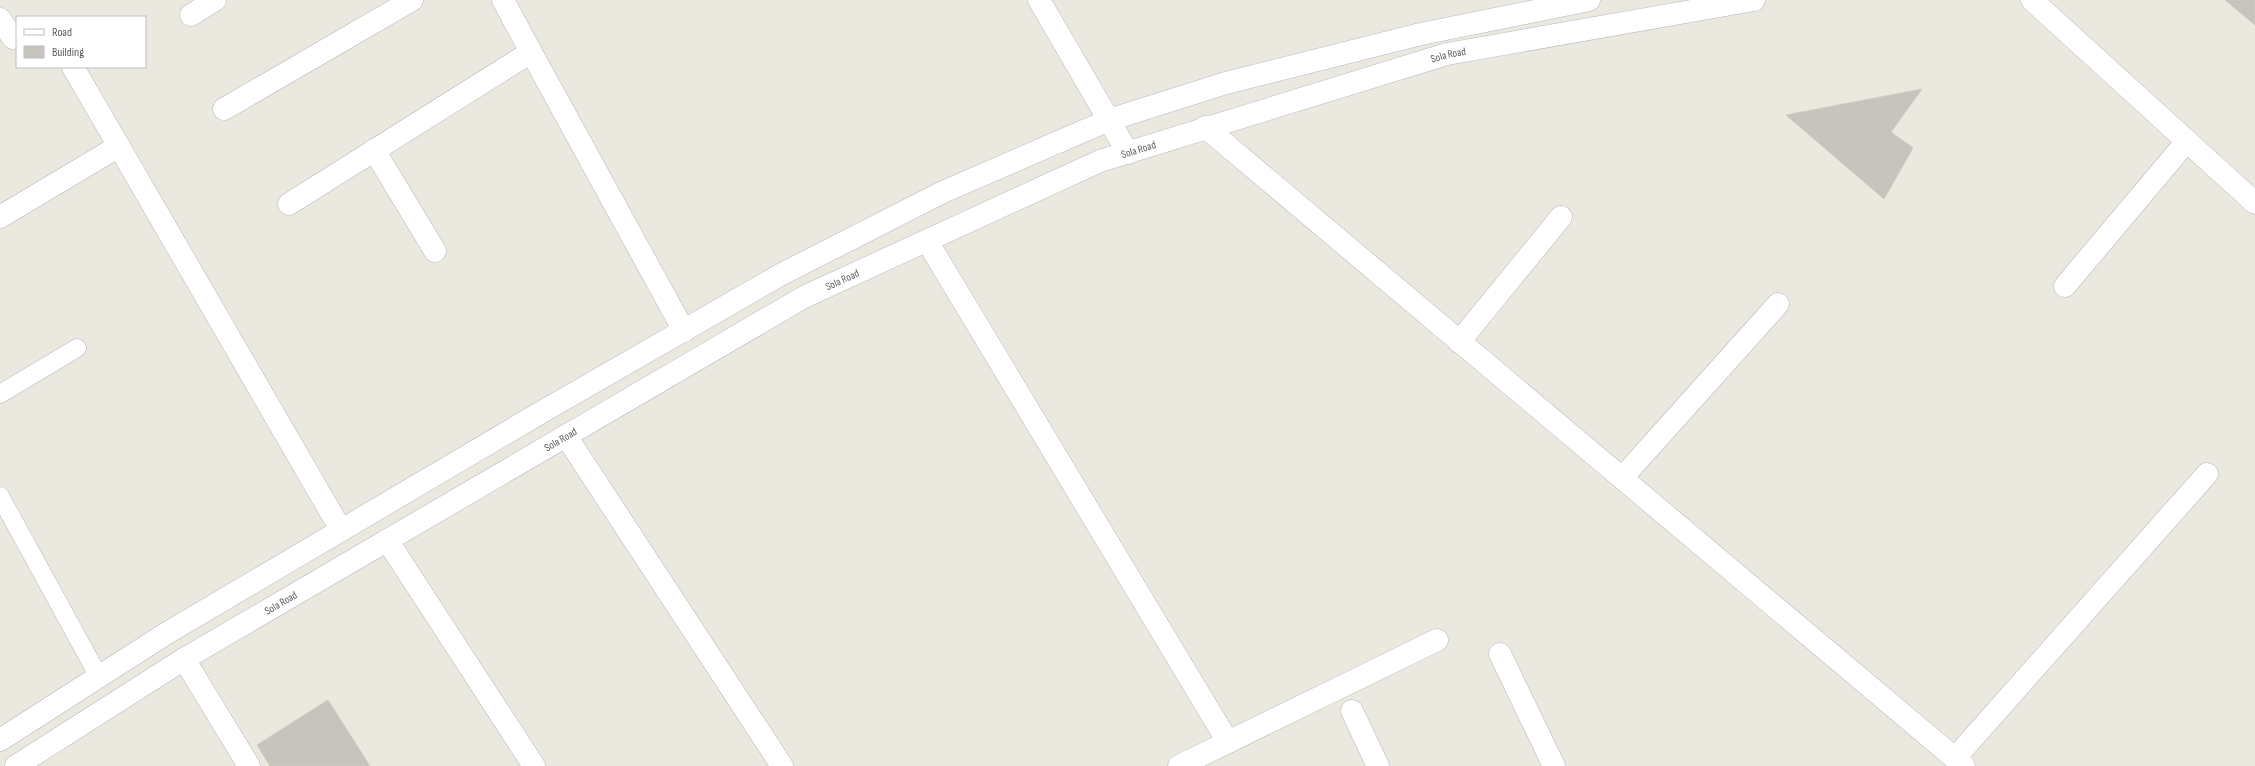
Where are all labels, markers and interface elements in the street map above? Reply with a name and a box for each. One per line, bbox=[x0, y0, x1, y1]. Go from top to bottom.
legend bbox=[16, 16, 146, 68]
text: Road bbox=[52, 25, 72, 40]
street label: Sola Road bbox=[1429, 44, 1467, 65]
text: Building bbox=[52, 45, 84, 60]
street label: Sola Road bbox=[1119, 138, 1158, 161]
street label: Sola Road bbox=[823, 266, 861, 293]
street label: Sola Road bbox=[542, 424, 579, 454]
street label: Sola Road bbox=[262, 588, 300, 617]

